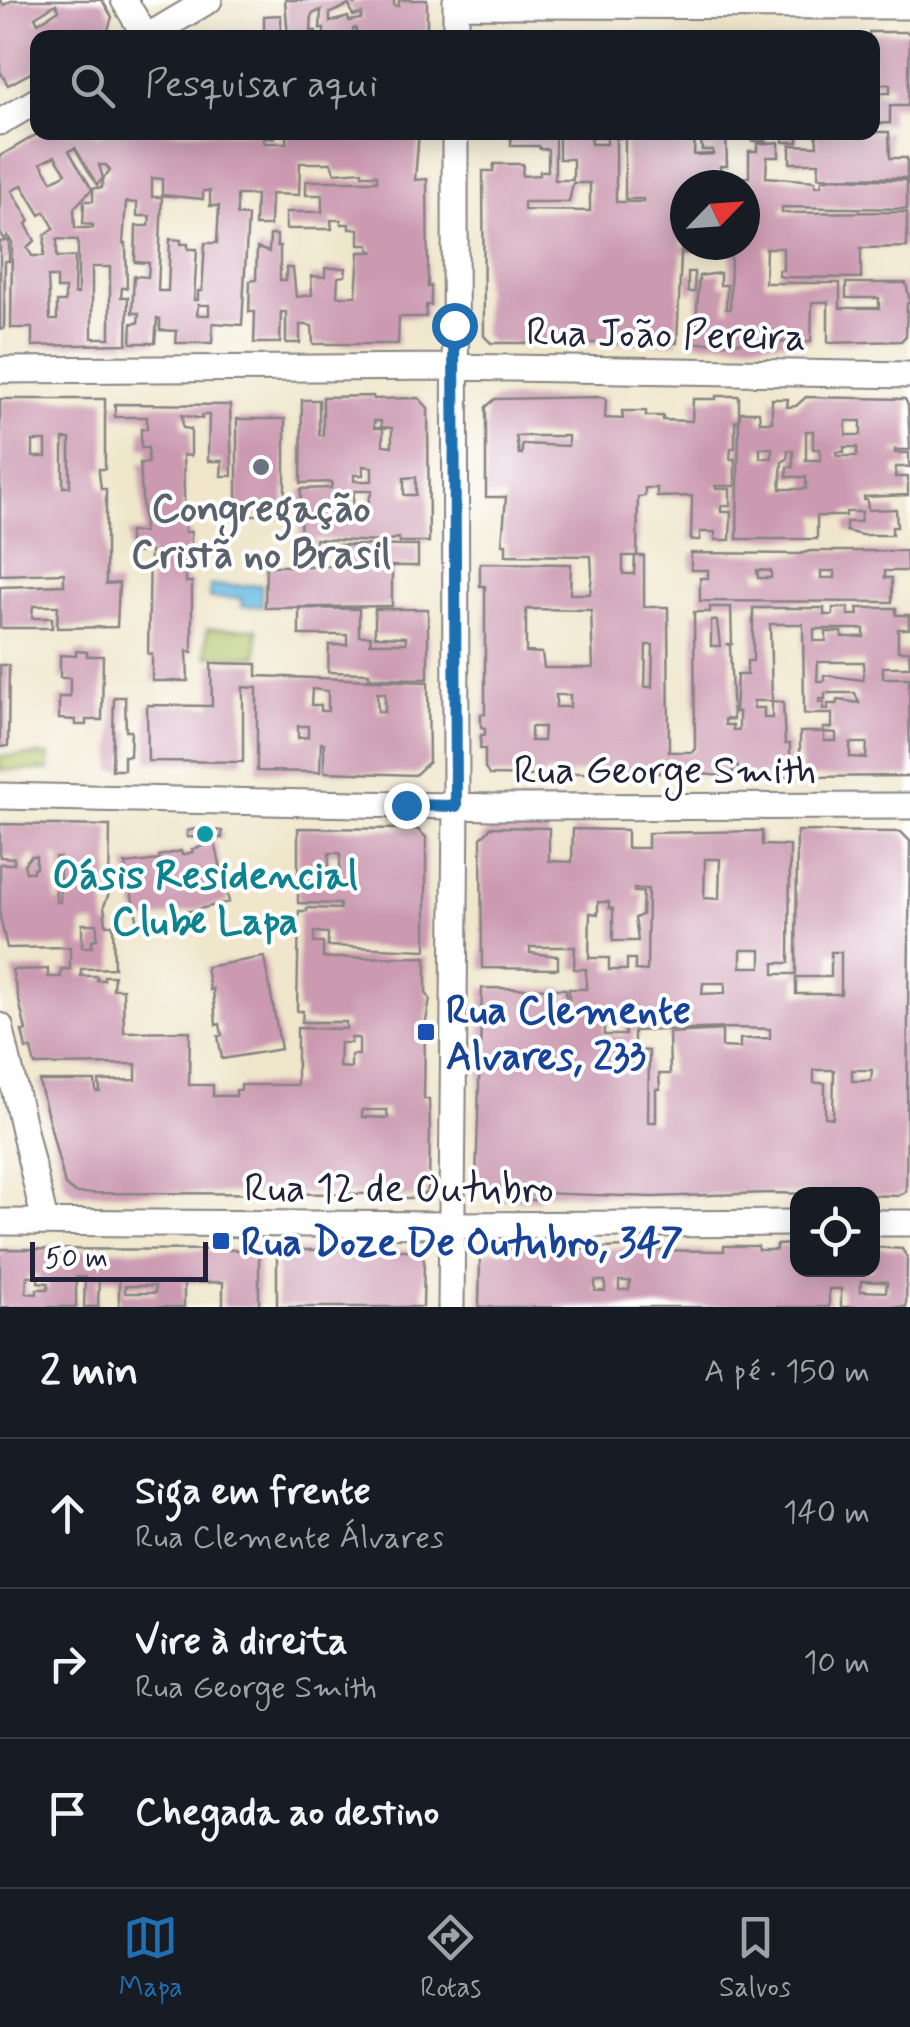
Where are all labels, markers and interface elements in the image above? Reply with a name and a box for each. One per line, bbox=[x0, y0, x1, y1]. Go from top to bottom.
search box bbox=[30, 30, 880, 140]
icon: search bbox=[65, 58, 120, 113]
text: Pesquisar aqui bbox=[145, 61, 378, 110]
north arrow bbox=[670, 170, 760, 260]
route start bbox=[432, 303, 478, 349]
street label: Rua João Pereira bbox=[526, 308, 806, 364]
marker: Congregação Cristã no Brasil bbox=[250, 456, 272, 478]
place label: Congregação Cristã no Brasil bbox=[131, 484, 391, 582]
street label: Rua George Smith bbox=[514, 746, 816, 801]
route end bbox=[384, 783, 430, 829]
marker: Oásis Residencial Clube Lapa bbox=[194, 823, 216, 845]
place label: Oásis Residencial Clube Lapa bbox=[52, 851, 358, 949]
place label: Rua Clemente Alvares, 233 bbox=[446, 986, 691, 1084]
marker: Rua Clemente Alvares, 233 bbox=[415, 1021, 437, 1043]
street label: Rua 12 de Outubro bbox=[244, 1164, 554, 1216]
map controls bbox=[790, 1187, 880, 1277]
button: locate bbox=[790, 1187, 880, 1277]
place label: Rua Doze De Outubro, 347 bbox=[241, 1218, 683, 1270]
marker: Rua Doze De Outubro, 347 bbox=[210, 1230, 232, 1252]
scale bar bbox=[30, 1237, 208, 1282]
text: 50 m bbox=[45, 1241, 108, 1278]
text: 2 min bbox=[40, 1345, 139, 1400]
text: A pé · 150 m bbox=[704, 1351, 870, 1393]
text: Siga em frente bbox=[135, 1468, 371, 1517]
icon: ahead bbox=[40, 1486, 95, 1541]
text: 140 m bbox=[783, 1492, 870, 1534]
text: Rua Clemente Álvares bbox=[135, 1517, 444, 1559]
text: Vire à direita bbox=[135, 1618, 348, 1667]
icon: right bbox=[40, 1636, 95, 1691]
text: 10 m bbox=[803, 1642, 870, 1684]
text: Rua George Smith bbox=[135, 1667, 377, 1709]
icon: arrive bbox=[40, 1786, 95, 1841]
text: Chegada ao destino bbox=[135, 1789, 439, 1838]
tab: Mapa bbox=[119, 1910, 183, 2007]
tab: Rotas bbox=[420, 1910, 481, 2007]
tab: Salvos bbox=[719, 1910, 791, 2007]

